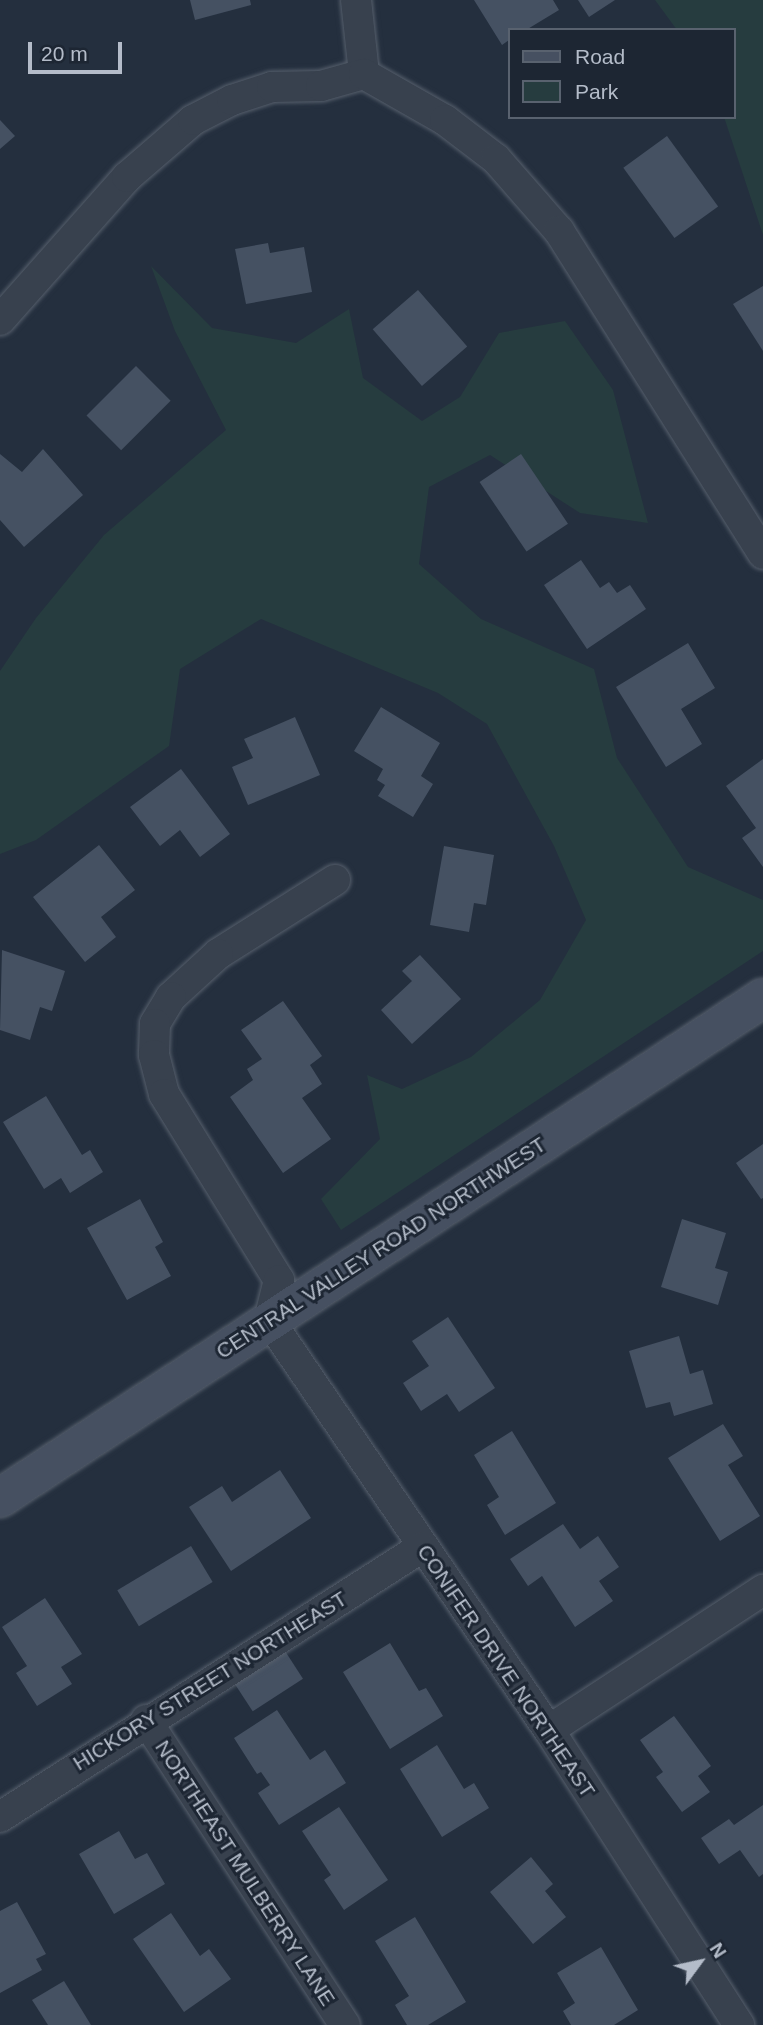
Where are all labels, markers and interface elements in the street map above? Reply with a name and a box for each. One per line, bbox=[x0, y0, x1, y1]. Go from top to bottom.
scale bar bbox=[32, 28, 126, 72]
legend bbox=[508, 28, 735, 119]
text: 20 m bbox=[41, 42, 88, 65]
text: Road bbox=[575, 45, 625, 68]
text: Park bbox=[575, 80, 618, 103]
street label: CENTRAL VALLEY ROAD NORTHWEST bbox=[211, 1132, 551, 1364]
street label: CONIFER DRIVE NORTHEAST bbox=[412, 1540, 600, 1802]
street label: HICKORY STREET NORTHEAST bbox=[68, 1586, 352, 1776]
street label: NORTHEAST MULBERRY LANE bbox=[149, 1735, 341, 2011]
north arrow bbox=[665, 1927, 735, 1997]
text: N bbox=[705, 1939, 731, 1962]

